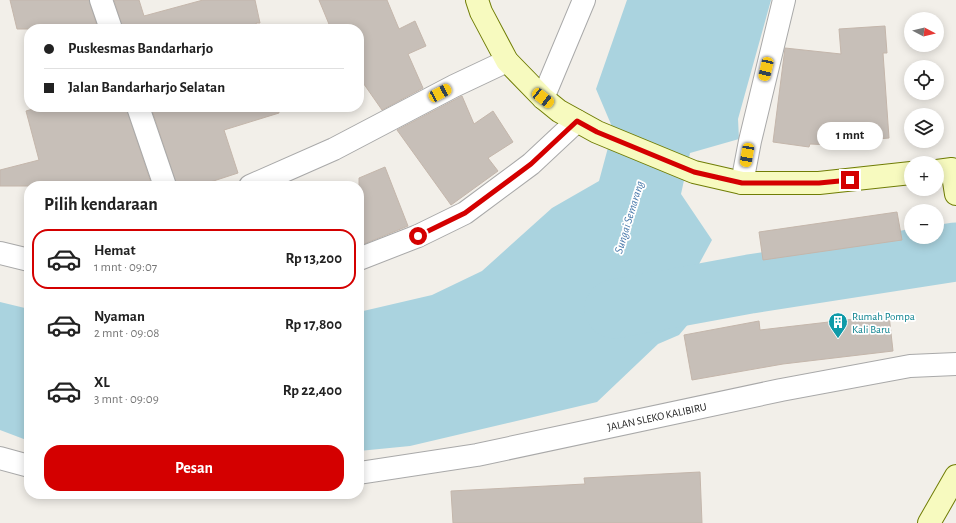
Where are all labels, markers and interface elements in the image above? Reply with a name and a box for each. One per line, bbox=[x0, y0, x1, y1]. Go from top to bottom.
north arrow bbox=[904, 12, 944, 52]
map controls bbox=[904, 12, 944, 244]
text: Puskesmas Bandarharjo bbox=[68, 41, 213, 56]
car bbox=[757, 56, 775, 82]
button: locate bbox=[904, 60, 944, 100]
text: Jalan Bandarharjo Selatan bbox=[68, 80, 225, 95]
car bbox=[427, 82, 453, 104]
car bbox=[530, 86, 556, 110]
button: layers bbox=[904, 108, 944, 148]
callout: 1 mnt bbox=[817, 122, 883, 150]
text: 1 mnt bbox=[836, 129, 864, 142]
car bbox=[739, 142, 755, 168]
button: + bbox=[904, 156, 944, 196]
route end bbox=[841, 171, 859, 189]
water label: Sungai Semarang bbox=[612, 179, 646, 255]
text: Pilih kendaraan bbox=[44, 196, 158, 214]
button: − bbox=[904, 204, 944, 244]
route start bbox=[409, 227, 427, 245]
icon: car bbox=[46, 241, 82, 277]
text: Hemat bbox=[94, 243, 136, 258]
text: Rp 13,200 bbox=[285, 251, 342, 266]
text: 1 mnt · 09:07 bbox=[94, 261, 157, 274]
icon: car bbox=[46, 307, 82, 343]
text: Nyaman bbox=[94, 309, 145, 324]
building icon: Rumah Pompa Kali Baru bbox=[827, 311, 849, 339]
place label: Rumah Pompa Kali Baru bbox=[852, 311, 915, 335]
text: Rp 17,800 bbox=[285, 317, 342, 332]
text: 2 mnt · 09:08 bbox=[94, 327, 159, 340]
icon: car bbox=[46, 373, 82, 409]
text: XL bbox=[94, 375, 110, 390]
text: Rp 22,400 bbox=[283, 383, 342, 398]
text: 3 mnt · 09:09 bbox=[94, 393, 159, 406]
street label: JALAN SLEKO KALIBIRU bbox=[606, 401, 708, 433]
button: Pesan bbox=[44, 445, 344, 491]

